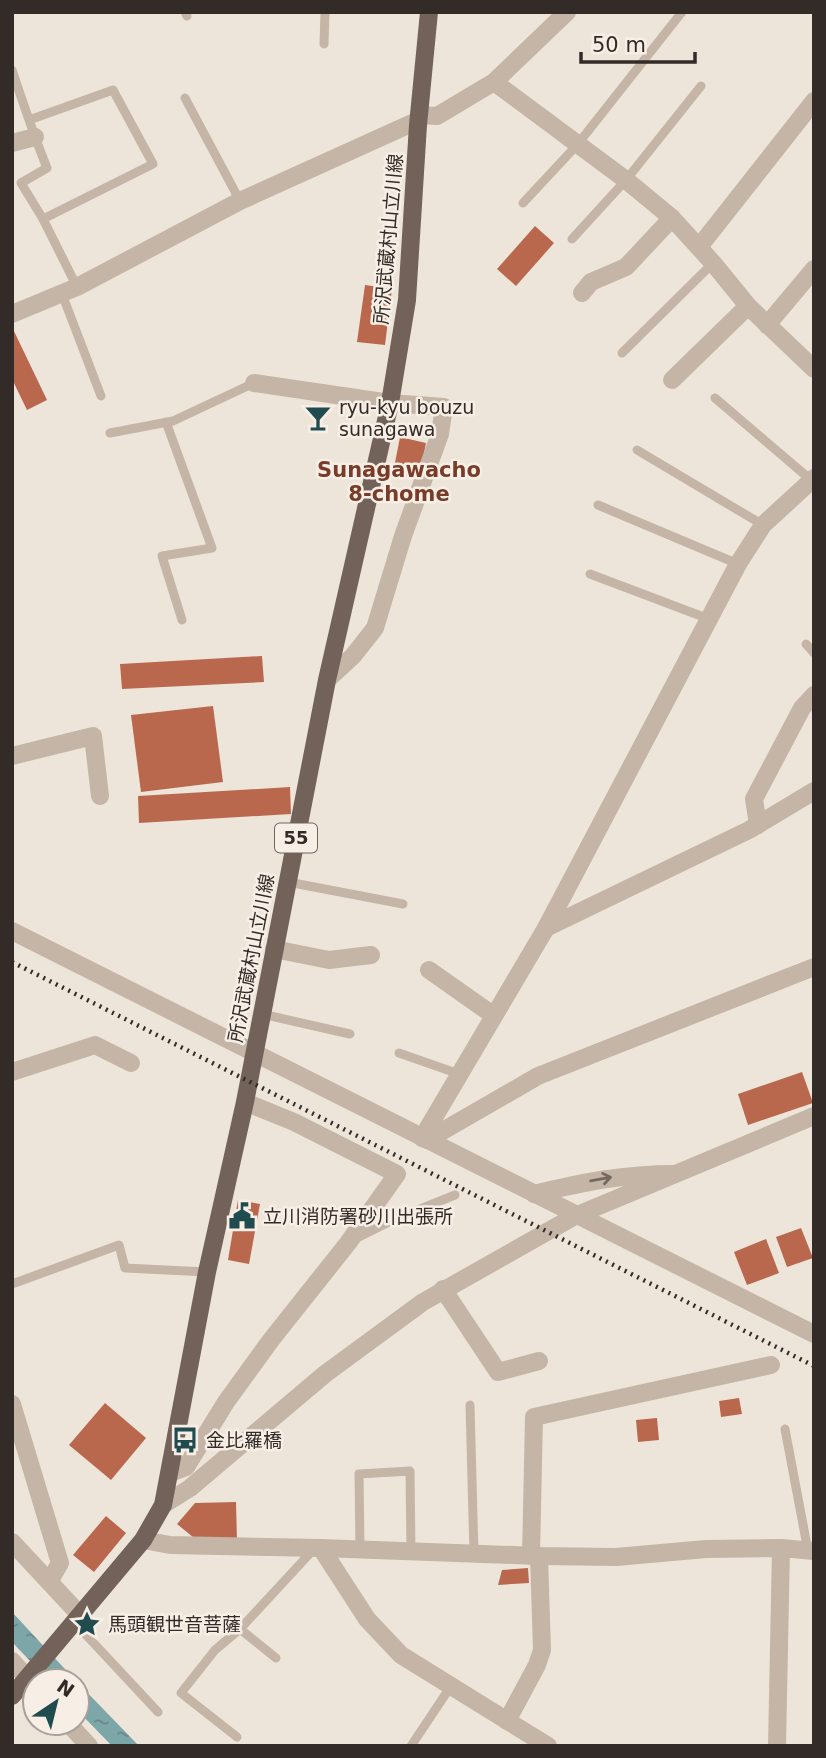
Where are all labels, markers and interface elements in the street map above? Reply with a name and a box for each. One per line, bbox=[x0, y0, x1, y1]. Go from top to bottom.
scale bar bbox=[581, 21, 695, 65]
text: 50 m bbox=[592, 33, 646, 57]
street label: 所沢武蔵村山立川線 bbox=[370, 153, 406, 325]
place label: ryu-kyu bouzu sunagawa bbox=[339, 396, 474, 440]
bar icon: ryu-kyu bouzu sunagawa bbox=[303, 403, 333, 433]
district label: Sunagawacho 8-chome bbox=[317, 458, 481, 506]
road number: 55 bbox=[275, 824, 317, 852]
street label: 所沢武蔵村山立川線 bbox=[224, 872, 278, 1044]
one-way arrow bbox=[589, 1172, 612, 1186]
public building icon: 立川消防署砂川出張所 bbox=[227, 1201, 257, 1231]
place label: 立川消防署砂川出張所 bbox=[263, 1205, 453, 1227]
bus stop icon: 金比羅橋 bbox=[170, 1425, 200, 1455]
place label: 金比羅橋 bbox=[206, 1429, 282, 1451]
place icon: 馬頭観世音菩薩 bbox=[72, 1609, 102, 1639]
place label: 馬頭観世音菩薩 bbox=[108, 1613, 241, 1635]
north arrow bbox=[21, 1667, 91, 1737]
text: N bbox=[53, 1675, 79, 1702]

